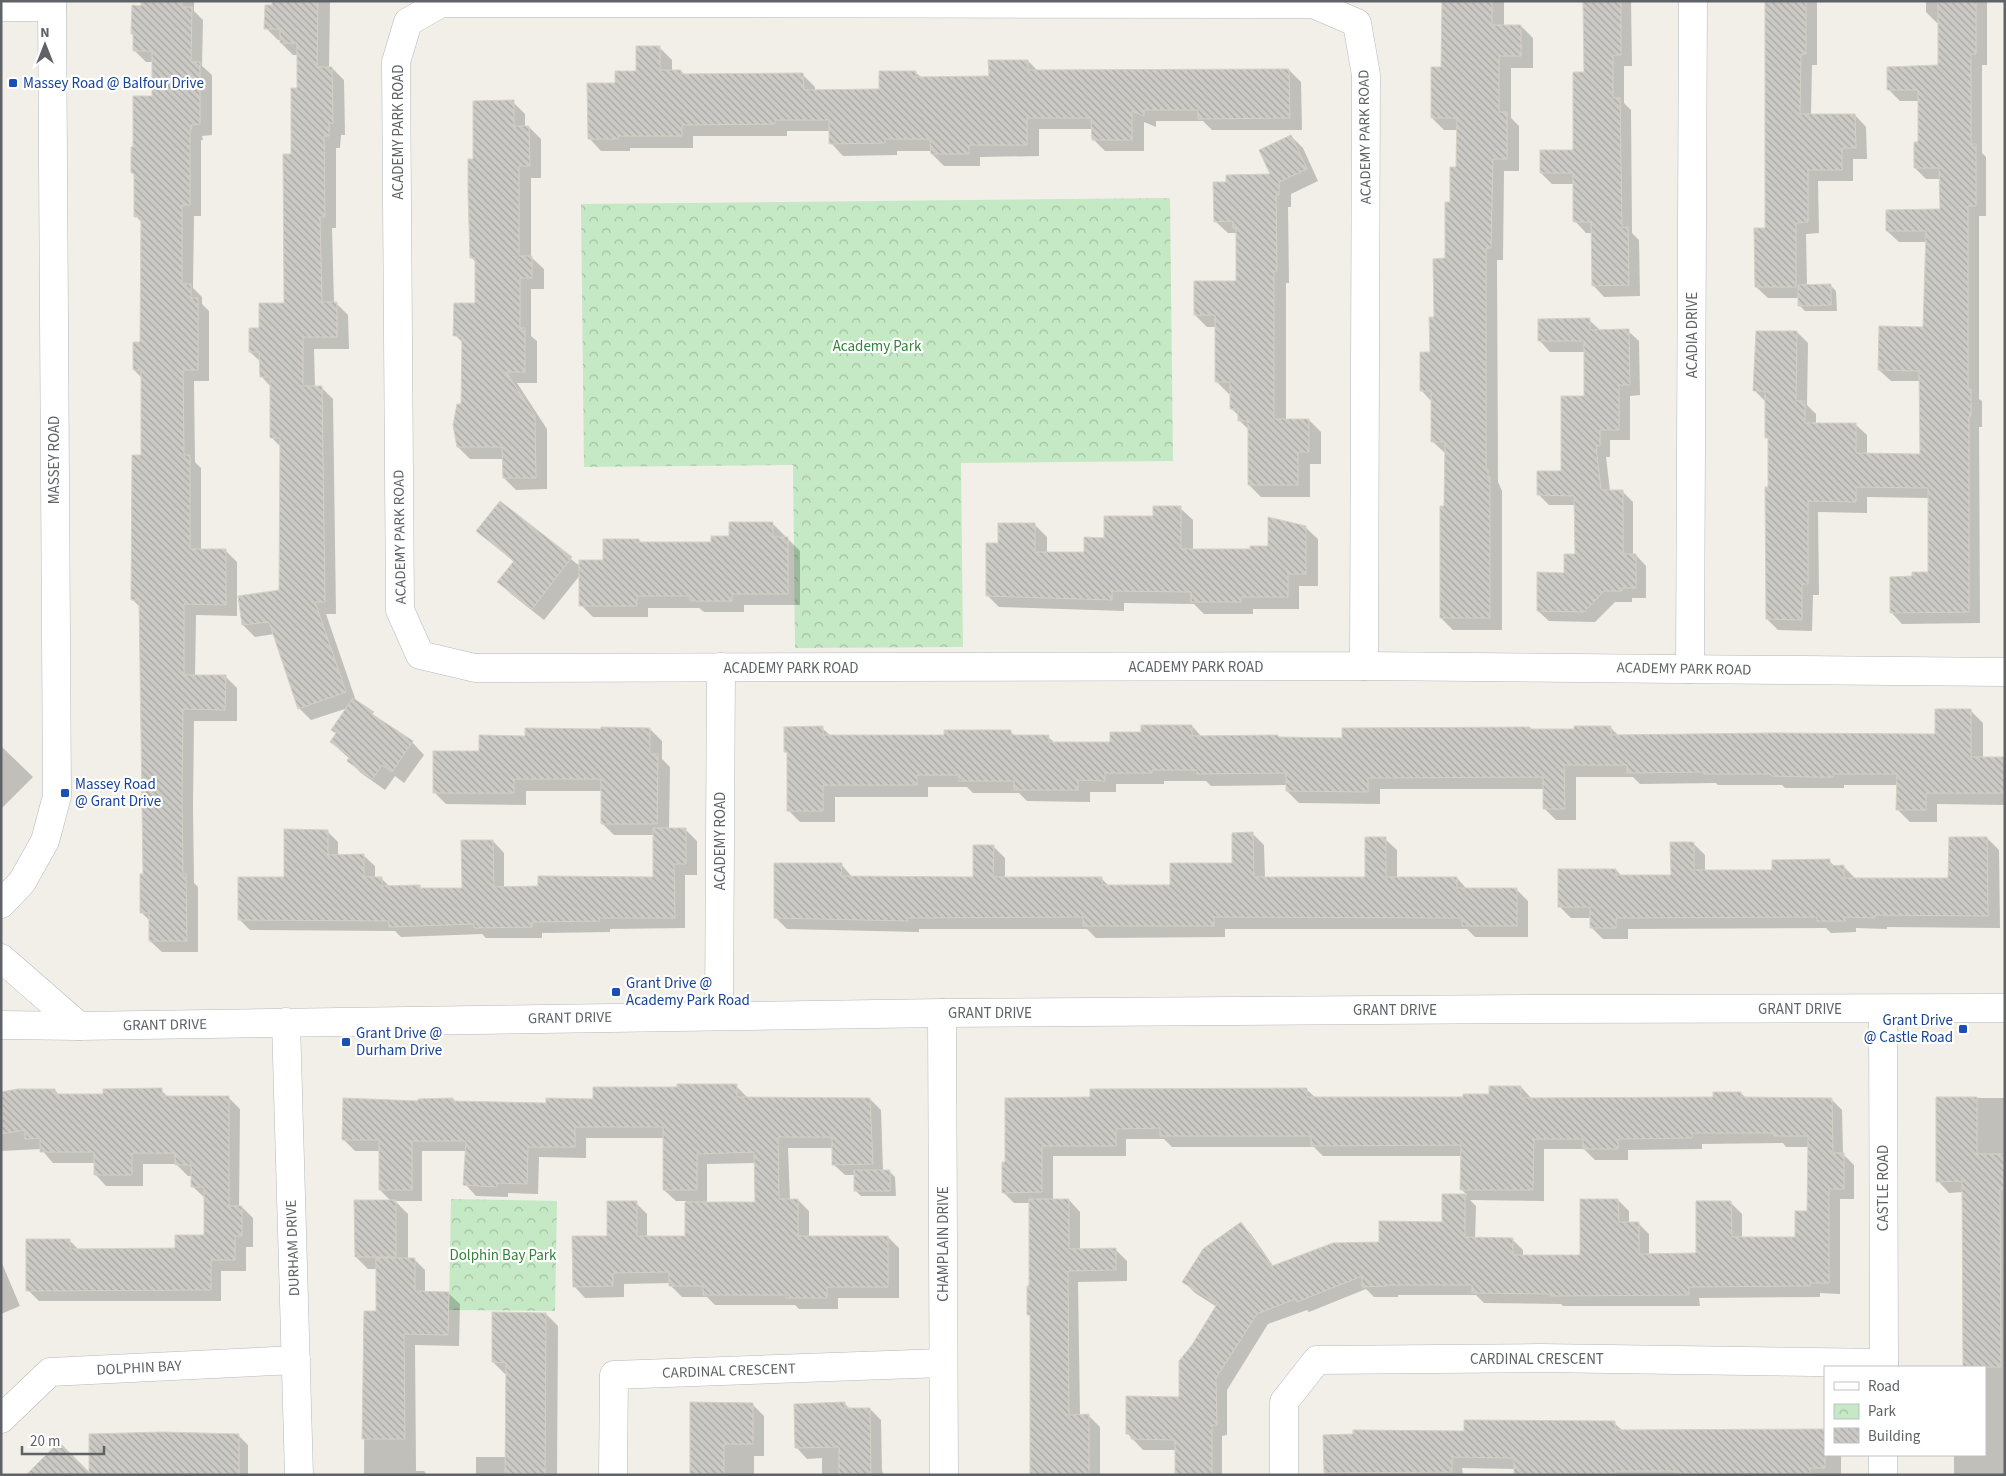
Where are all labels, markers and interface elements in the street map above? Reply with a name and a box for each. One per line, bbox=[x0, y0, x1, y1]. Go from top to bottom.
north arrow bbox=[20, 20, 70, 70]
text: N bbox=[40, 23, 50, 43]
street label: ACADEMY PARK ROAD bbox=[388, 65, 409, 199]
street label: ACADEMY PARK ROAD bbox=[1353, 69, 1377, 205]
place label: Massey Road @ Balfour Drive bbox=[23, 73, 204, 94]
marker: Massey Road @ Balfour Drive bbox=[7, 77, 19, 89]
street label: ACADIA DRIVE bbox=[1682, 292, 1703, 378]
park label: Academy Park bbox=[833, 336, 922, 357]
street label: MASSEY ROAD bbox=[44, 416, 65, 504]
street label: ACADEMY PARK ROAD bbox=[388, 469, 412, 605]
street label: ACADEMY PARK ROAD bbox=[1129, 657, 1263, 678]
street label: ACADEMY PARK ROAD bbox=[1616, 657, 1752, 681]
street label: ACADEMY PARK ROAD bbox=[724, 658, 858, 679]
place label: Massey Road @ Grant Drive bbox=[75, 774, 161, 812]
marker: Massey Road @ Grant Drive bbox=[59, 787, 71, 799]
street label: ACADEMY ROAD bbox=[710, 792, 731, 890]
place label: Grant Drive @ Academy Park Road bbox=[626, 973, 750, 1011]
marker: Grant Drive @ Academy Park Road bbox=[610, 986, 622, 998]
street label: GRANT DRIVE bbox=[1758, 999, 1842, 1020]
street label: GRANT DRIVE bbox=[1353, 1000, 1437, 1021]
street label: GRANT DRIVE bbox=[948, 1003, 1032, 1024]
street label: GRANT DRIVE bbox=[528, 1007, 612, 1029]
place label: Grant Drive @ Castle Road bbox=[1864, 1010, 1953, 1048]
street label: GRANT DRIVE bbox=[123, 1014, 207, 1036]
place label: Grant Drive @ Durham Drive bbox=[356, 1023, 442, 1061]
marker: Grant Drive @ Castle Road bbox=[1957, 1023, 1969, 1035]
marker: Grant Drive @ Durham Drive bbox=[340, 1036, 352, 1048]
street label: CASTLE ROAD bbox=[1873, 1145, 1894, 1231]
street label: CHAMPLAIN DRIVE bbox=[933, 1186, 954, 1302]
street label: DURHAM DRIVE bbox=[281, 1199, 305, 1297]
park label: Dolphin Bay Park bbox=[450, 1245, 557, 1266]
street label: CARDINAL CRESCENT bbox=[1470, 1349, 1604, 1370]
street label: DOLPHIN BAY bbox=[96, 1355, 183, 1381]
street label: CARDINAL CRESCENT bbox=[662, 1358, 796, 1384]
legend bbox=[1824, 1366, 1986, 1456]
text: Road bbox=[1868, 1376, 1900, 1397]
text: Park bbox=[1868, 1401, 1897, 1422]
scale bar bbox=[22, 1424, 105, 1456]
text: Building bbox=[1868, 1426, 1921, 1447]
text: 20 m bbox=[30, 1431, 60, 1452]

